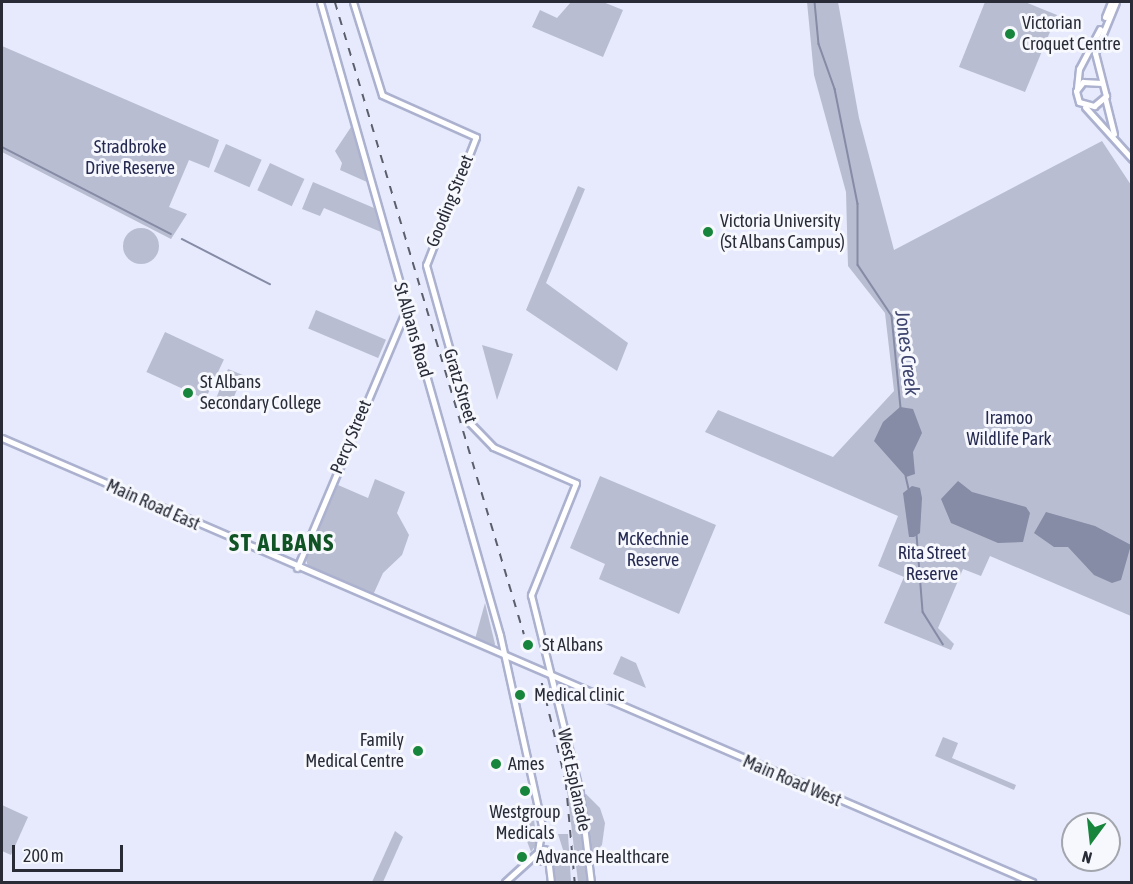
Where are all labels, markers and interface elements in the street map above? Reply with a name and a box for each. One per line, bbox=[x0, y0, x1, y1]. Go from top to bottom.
place label: Victorian Croquet Centre bbox=[1022, 13, 1121, 56]
marker: Victorian Croquet Centre bbox=[1003, 27, 1017, 41]
park label: Stradbroke Drive Reserve bbox=[85, 137, 175, 180]
street label: Gooding Street bbox=[422, 152, 478, 250]
place label: Victoria University (St Albans Campus) bbox=[720, 211, 845, 254]
marker: Victoria University (St Albans Campus) bbox=[701, 225, 715, 239]
street label: St Albans Road bbox=[389, 280, 437, 380]
water label: Jones Creek bbox=[891, 309, 925, 397]
street label: Gratz Street bbox=[438, 346, 482, 426]
place label: St Albans Secondary College bbox=[200, 372, 321, 415]
marker: St Albans Secondary College bbox=[181, 386, 195, 400]
street label: Percy Street bbox=[326, 397, 376, 477]
park label: Iramoo Wildlife Park bbox=[967, 408, 1051, 450]
street label: Main Road East bbox=[103, 475, 203, 535]
district label: ST ALBANS bbox=[229, 529, 335, 557]
park label: McKechnie Reserve bbox=[617, 529, 689, 572]
park label: Rita Street Reserve bbox=[898, 543, 966, 586]
place label: St Albans bbox=[542, 634, 603, 656]
marker: St Albans bbox=[519, 636, 537, 654]
place label: Medical clinic bbox=[534, 684, 624, 706]
marker: Medical clinic bbox=[511, 686, 529, 704]
street label: West Esplanade bbox=[553, 727, 595, 833]
place label: Family Medical Centre bbox=[305, 730, 404, 772]
marker: Family Medical Centre bbox=[409, 742, 427, 760]
street label: Main Road West bbox=[740, 751, 844, 811]
place label: Ames bbox=[508, 753, 544, 775]
marker: Ames bbox=[489, 757, 503, 771]
marker: Westgroup Medicals bbox=[516, 782, 534, 800]
place label: Westgroup Medicals bbox=[490, 802, 560, 844]
north arrow bbox=[1061, 812, 1121, 872]
scale bar bbox=[15, 833, 126, 871]
text: 200 m bbox=[23, 845, 64, 866]
place label: Advance Healthcare bbox=[536, 846, 669, 868]
marker: Advance Healthcare bbox=[513, 848, 531, 866]
text: N bbox=[1080, 848, 1094, 867]

